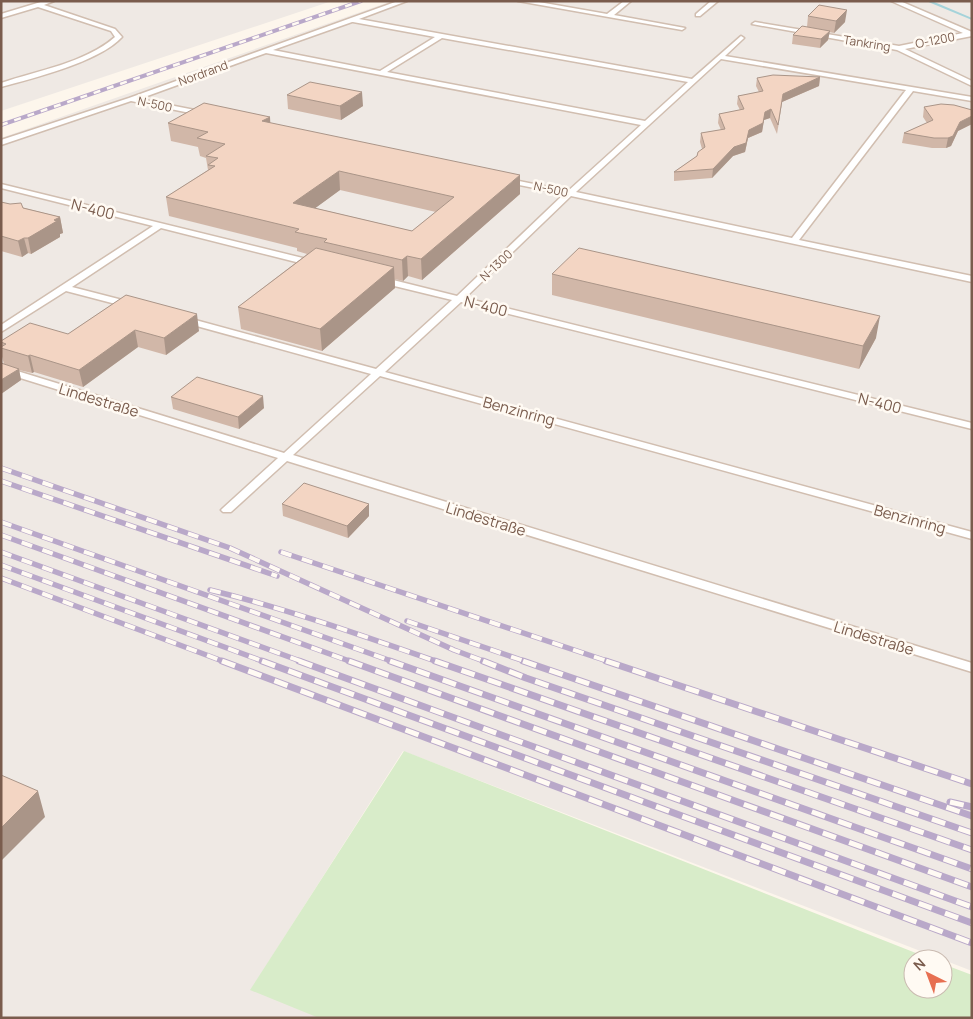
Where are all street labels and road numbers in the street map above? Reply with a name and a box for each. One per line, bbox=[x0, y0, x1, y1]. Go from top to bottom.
street label: O-1200 bbox=[914, 28, 956, 52]
street label: Tankring bbox=[842, 31, 892, 55]
street label: Nordrand bbox=[176, 56, 230, 90]
street label: N-500 bbox=[136, 92, 174, 116]
street label: N-500 bbox=[532, 177, 570, 201]
street label: N-400 bbox=[69, 193, 117, 225]
street label: N-1300 bbox=[476, 245, 516, 285]
street label: N-400 bbox=[462, 290, 510, 322]
street label: Lindestraße bbox=[56, 378, 142, 422]
street label: N-400 bbox=[856, 387, 904, 419]
street label: Benzinring bbox=[481, 391, 557, 431]
street label: Lindestraße bbox=[443, 497, 529, 541]
street label: Benzinring bbox=[872, 499, 948, 539]
street label: Lindestraße bbox=[831, 616, 917, 660]

